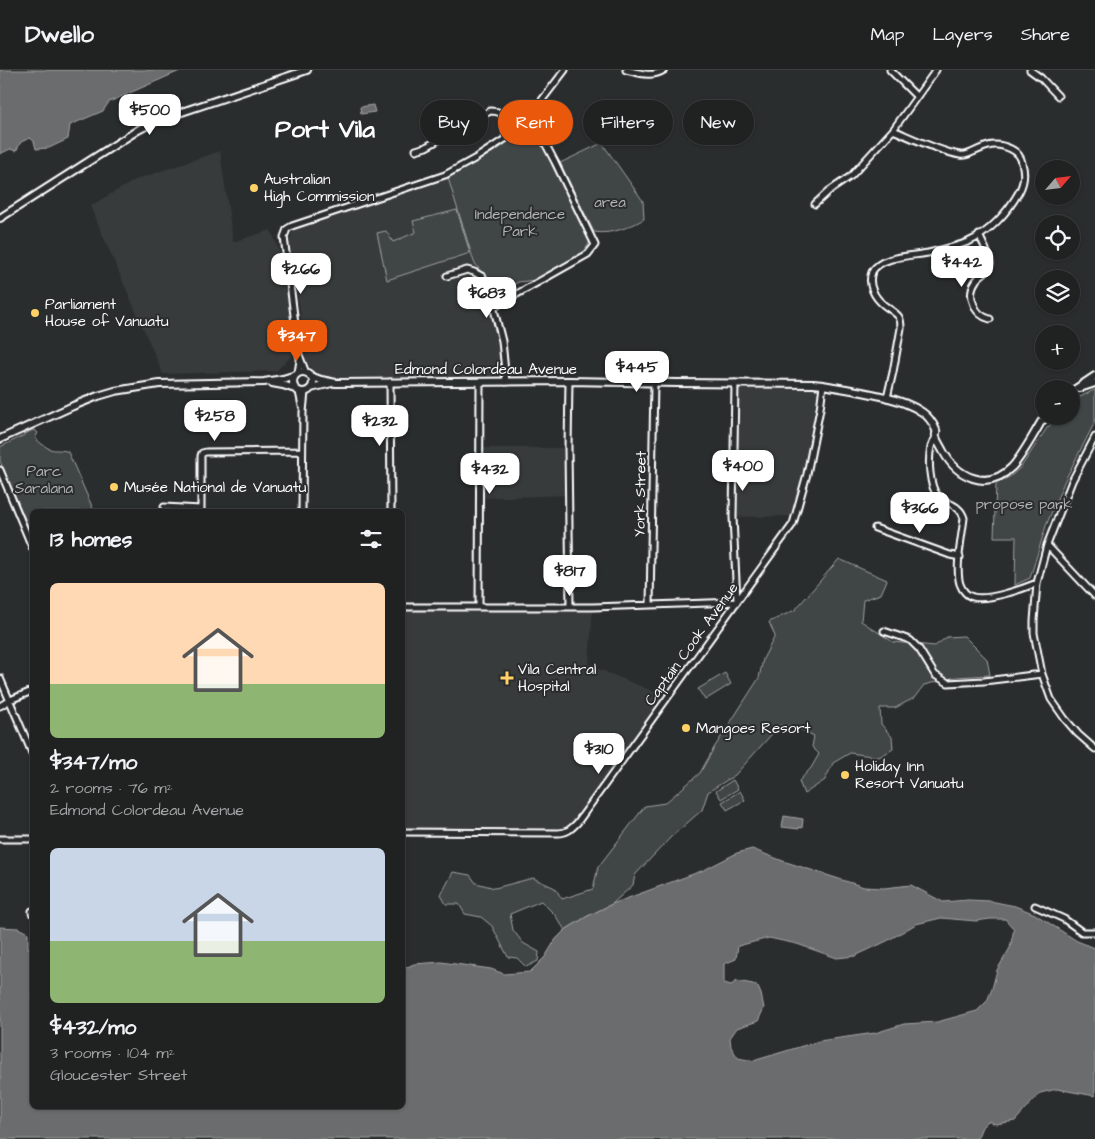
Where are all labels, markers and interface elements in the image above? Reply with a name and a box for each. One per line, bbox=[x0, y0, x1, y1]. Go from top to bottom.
text: Dwello bbox=[25, 18, 94, 52]
text: Map bbox=[870, 22, 904, 47]
text: Layers bbox=[932, 22, 993, 47]
text: Share bbox=[1021, 22, 1070, 47]
pin: $500 bbox=[120, 93, 180, 136]
text: $500 bbox=[130, 99, 170, 121]
chip: Buy bbox=[420, 100, 488, 145]
chip: Rent bbox=[498, 100, 573, 145]
chip: Filters bbox=[583, 100, 673, 145]
chip: New bbox=[683, 100, 754, 145]
district label: Port Vila bbox=[275, 112, 375, 147]
north arrow bbox=[1035, 160, 1080, 205]
map controls bbox=[1035, 160, 1080, 425]
place label: Australian High Commission bbox=[264, 169, 375, 208]
marker: Australian High Commission bbox=[248, 182, 260, 194]
park label: area bbox=[594, 192, 626, 213]
park label: Independence Park bbox=[475, 204, 565, 242]
button: locate bbox=[1035, 215, 1080, 260]
pin: $442 bbox=[932, 246, 992, 288]
text: $442 bbox=[942, 251, 982, 273]
pin: $266 bbox=[271, 252, 331, 295]
text: $266 bbox=[282, 258, 320, 280]
button: layers bbox=[1035, 270, 1080, 315]
pin: $683 bbox=[457, 276, 517, 319]
text: $683 bbox=[468, 282, 506, 304]
place label: Parliament House of Vanuatu bbox=[45, 294, 169, 332]
marker: Parliament House of Vanuatu bbox=[29, 307, 41, 319]
pin: $347 bbox=[267, 320, 327, 362]
text: $347 bbox=[278, 325, 316, 347]
button: + bbox=[1035, 325, 1080, 370]
pin: $445 bbox=[607, 350, 667, 393]
text: $445 bbox=[616, 356, 658, 378]
street label: Edmond Colordeau Avenue bbox=[395, 359, 577, 380]
button: − bbox=[1035, 380, 1080, 425]
pin: $258 bbox=[185, 400, 245, 442]
pin: $232 bbox=[350, 404, 410, 447]
text: $258 bbox=[195, 405, 235, 427]
text: $232 bbox=[362, 410, 398, 432]
pin: $400 bbox=[713, 450, 773, 492]
street label: York Street bbox=[629, 451, 652, 537]
pin: $432 bbox=[460, 452, 520, 495]
text: $400 bbox=[723, 455, 763, 477]
text: $432 bbox=[471, 458, 509, 480]
park label: Parc Saralana bbox=[15, 461, 74, 499]
place label: Musée National de Vanuatu bbox=[124, 477, 307, 498]
marker: Musée National de Vanuatu bbox=[108, 481, 120, 493]
pin: $366 bbox=[890, 492, 950, 534]
park label: propose park bbox=[976, 494, 1072, 515]
text: $366 bbox=[901, 497, 939, 519]
text: 13 homes bbox=[50, 525, 132, 554]
icon: filters bbox=[357, 525, 385, 553]
pin: $817 bbox=[540, 554, 600, 597]
text: $817 bbox=[554, 560, 586, 582]
street label: Captain Cook Avenue bbox=[640, 578, 743, 710]
icon: home bbox=[173, 615, 263, 705]
place label: Vila Central Hospital bbox=[518, 659, 596, 697]
marker: Vila Central Hospital bbox=[500, 671, 514, 685]
place label: Mangoes Resort bbox=[696, 718, 810, 740]
marker: Mangoes Resort bbox=[680, 722, 692, 734]
pin: $310 bbox=[569, 732, 629, 775]
text: $310 bbox=[584, 738, 614, 760]
text: $347/mo bbox=[50, 748, 137, 777]
place label: Holiday Inn Resort Vanuatu bbox=[855, 756, 964, 794]
marker: Holiday Inn Resort Vanuatu bbox=[839, 769, 851, 781]
text: 2 rooms · 76 m² bbox=[50, 777, 173, 799]
text: Edmond Colordeau Avenue bbox=[50, 799, 244, 821]
icon: home bbox=[173, 880, 263, 970]
text: $432/mo bbox=[50, 1013, 136, 1042]
text: 3 rooms · 104 m² bbox=[50, 1042, 175, 1064]
text: Gloucester Street bbox=[50, 1064, 187, 1086]

